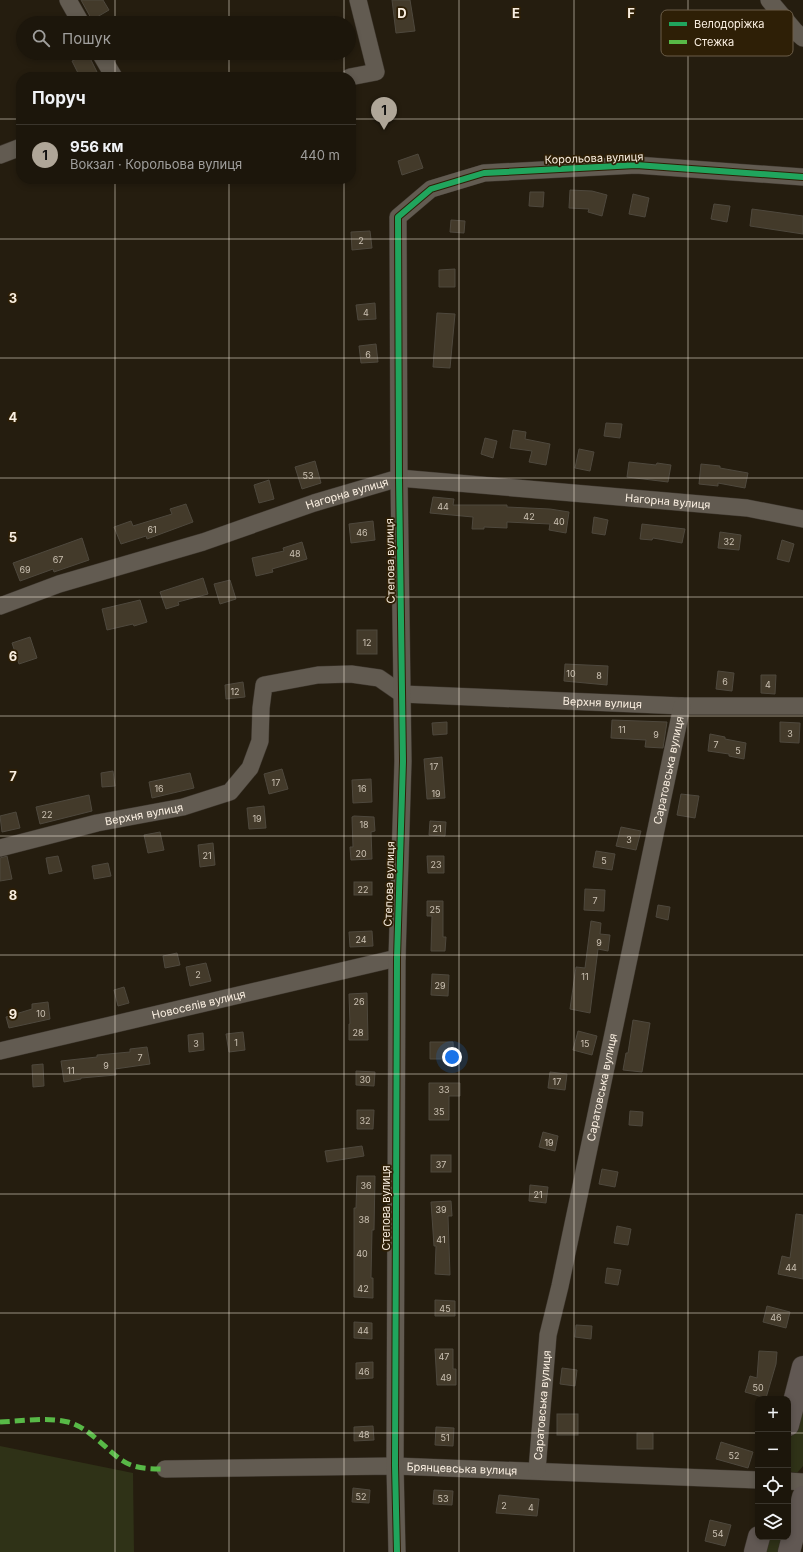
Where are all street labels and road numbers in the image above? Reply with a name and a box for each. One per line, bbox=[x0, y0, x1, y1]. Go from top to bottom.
street label: Корольова вулиця bbox=[544, 149, 644, 167]
street label: Нагорна вулиця bbox=[304, 475, 390, 512]
street label: Нагорна вулиця bbox=[625, 491, 711, 512]
street label: Степова вулиця bbox=[382, 518, 398, 604]
street label: Верхня вулиця bbox=[562, 694, 642, 711]
street label: Саратовська вулиця bbox=[650, 715, 687, 826]
street label: Верхня вулиця bbox=[104, 800, 184, 828]
street label: Степова вулиця bbox=[381, 841, 397, 927]
street label: Новоселів вулиця bbox=[150, 987, 247, 1022]
street label: Саратовська вулиця bbox=[584, 1032, 620, 1143]
street label: Степова вулиця bbox=[379, 1165, 393, 1251]
street label: Саратовська вулиця bbox=[531, 1350, 554, 1461]
street label: Брянцевська вулиця bbox=[406, 1459, 518, 1478]

